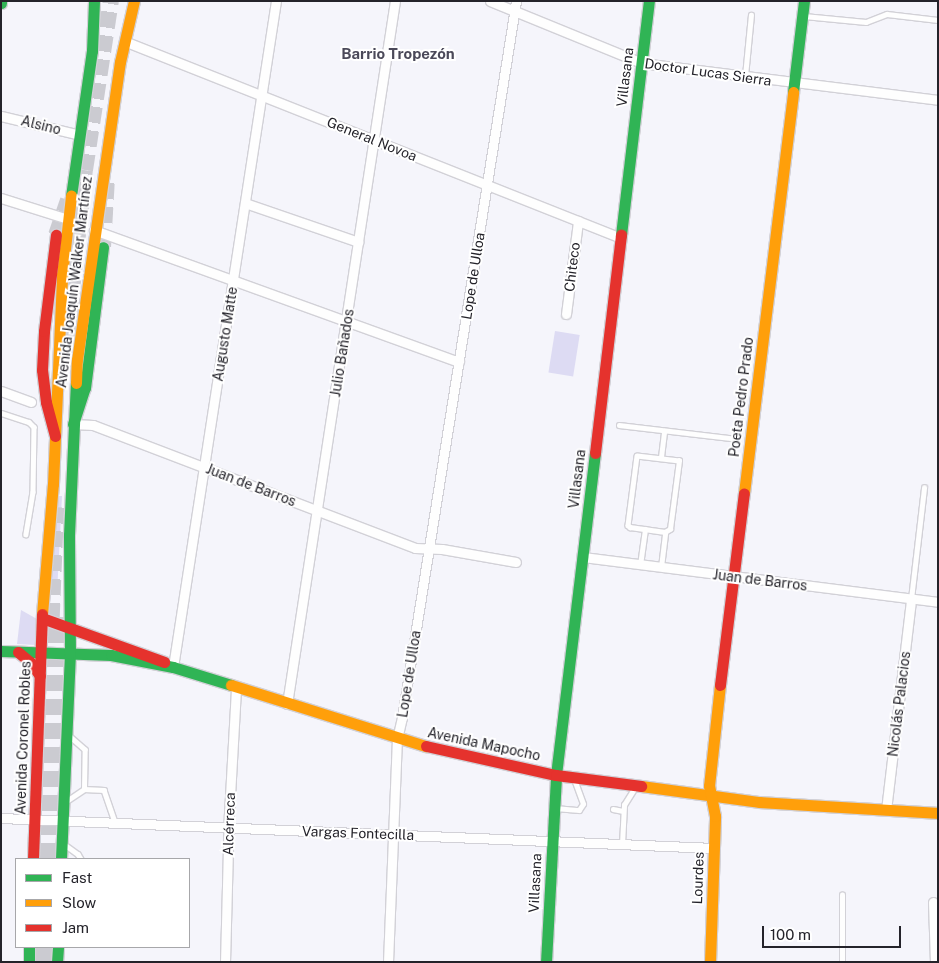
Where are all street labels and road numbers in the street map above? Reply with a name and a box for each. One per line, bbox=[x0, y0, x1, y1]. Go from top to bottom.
street label: Villasana bbox=[613, 46, 637, 108]
street label: Doctor Lucas Sierra bbox=[643, 55, 773, 89]
street label: Alsino bbox=[19, 112, 63, 138]
street label: General Novoa bbox=[325, 113, 419, 165]
street label: Avenida Joaquín Walker Martínez bbox=[53, 175, 95, 389]
street label: Lope de Ulloa bbox=[458, 231, 488, 321]
street label: Chiteco bbox=[561, 241, 583, 293]
street label: Augusto Matte bbox=[209, 285, 241, 383]
street label: Julio Bañados bbox=[327, 308, 357, 398]
street label: Poeta Pedro Prado bbox=[725, 336, 757, 458]
street label: Villasana bbox=[565, 448, 589, 510]
street label: Juan de Barros bbox=[203, 460, 299, 510]
street label: Juan de Barros bbox=[712, 566, 808, 594]
street label: Lope de Ulloa bbox=[394, 629, 424, 719]
street label: Nicolás Palacios bbox=[884, 650, 914, 758]
street label: Avenida Coronel Robles bbox=[12, 661, 34, 815]
street label: Avenida Mapocho bbox=[426, 724, 542, 764]
street label: Alcérreca bbox=[219, 792, 239, 856]
street label: Vargas Fontecilla bbox=[302, 823, 414, 843]
street label: Lourdes bbox=[689, 851, 707, 905]
street label: Villasana bbox=[525, 853, 545, 913]

